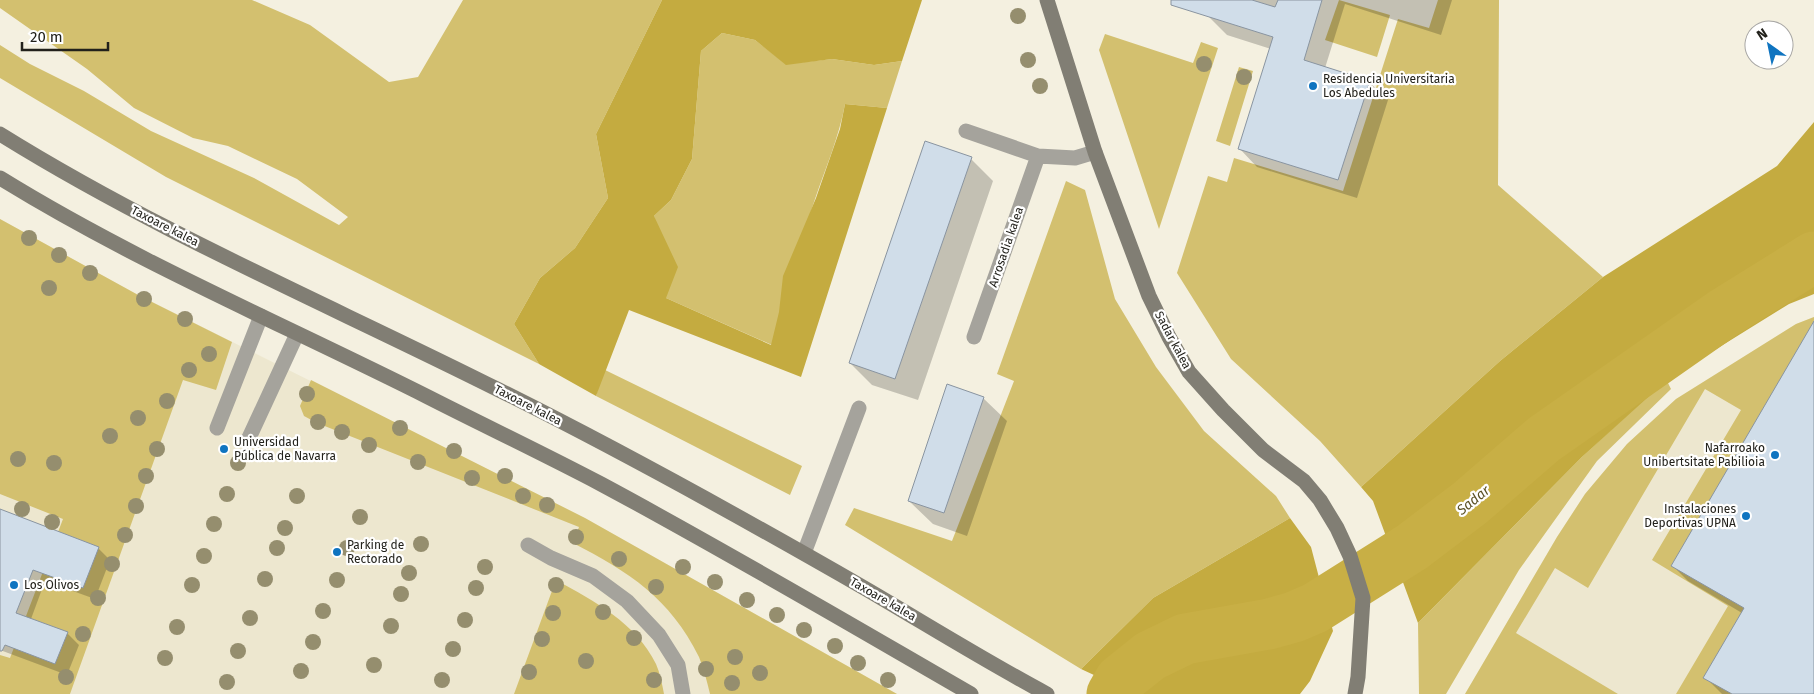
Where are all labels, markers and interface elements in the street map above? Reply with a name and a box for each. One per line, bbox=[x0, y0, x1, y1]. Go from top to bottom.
scale bar bbox=[22, 20, 109, 52]
north arrow bbox=[1744, 20, 1794, 70]
text: N bbox=[1754, 25, 1771, 44]
text: 20 m bbox=[30, 28, 63, 46]
place label: Residencia Universitaria Los Abedules bbox=[1323, 72, 1455, 100]
marker: Residencia Universitaria Los Abedules bbox=[1307, 80, 1319, 92]
street label: Taxoare kalea bbox=[129, 203, 201, 249]
street label: Arrosadia kalea bbox=[986, 205, 1026, 289]
street label: Sadar kalea bbox=[1152, 309, 1194, 371]
street label: Taxoare kalea bbox=[492, 382, 564, 428]
place label: Universidad Pública de Navarra bbox=[234, 435, 336, 463]
place label: Nafarroako Unibertsitate Pabilioia bbox=[1643, 441, 1765, 469]
marker: Universidad Pública de Navarra bbox=[218, 443, 230, 455]
marker: Nafarroako Unibertsitate Pabilioia bbox=[1769, 449, 1781, 461]
water label: Sadar bbox=[1453, 482, 1494, 519]
place label: Instalaciones Deportivas UPNA bbox=[1644, 502, 1736, 530]
marker: Instalaciones Deportivas UPNA bbox=[1740, 510, 1752, 522]
place label: Parking de Rectorado bbox=[347, 538, 404, 566]
marker: Parking de Rectorado bbox=[331, 546, 343, 558]
street label: Taxoare kalea bbox=[847, 574, 919, 624]
place label: Los Olivos bbox=[24, 578, 80, 592]
marker: Los Olivos bbox=[8, 579, 20, 591]

